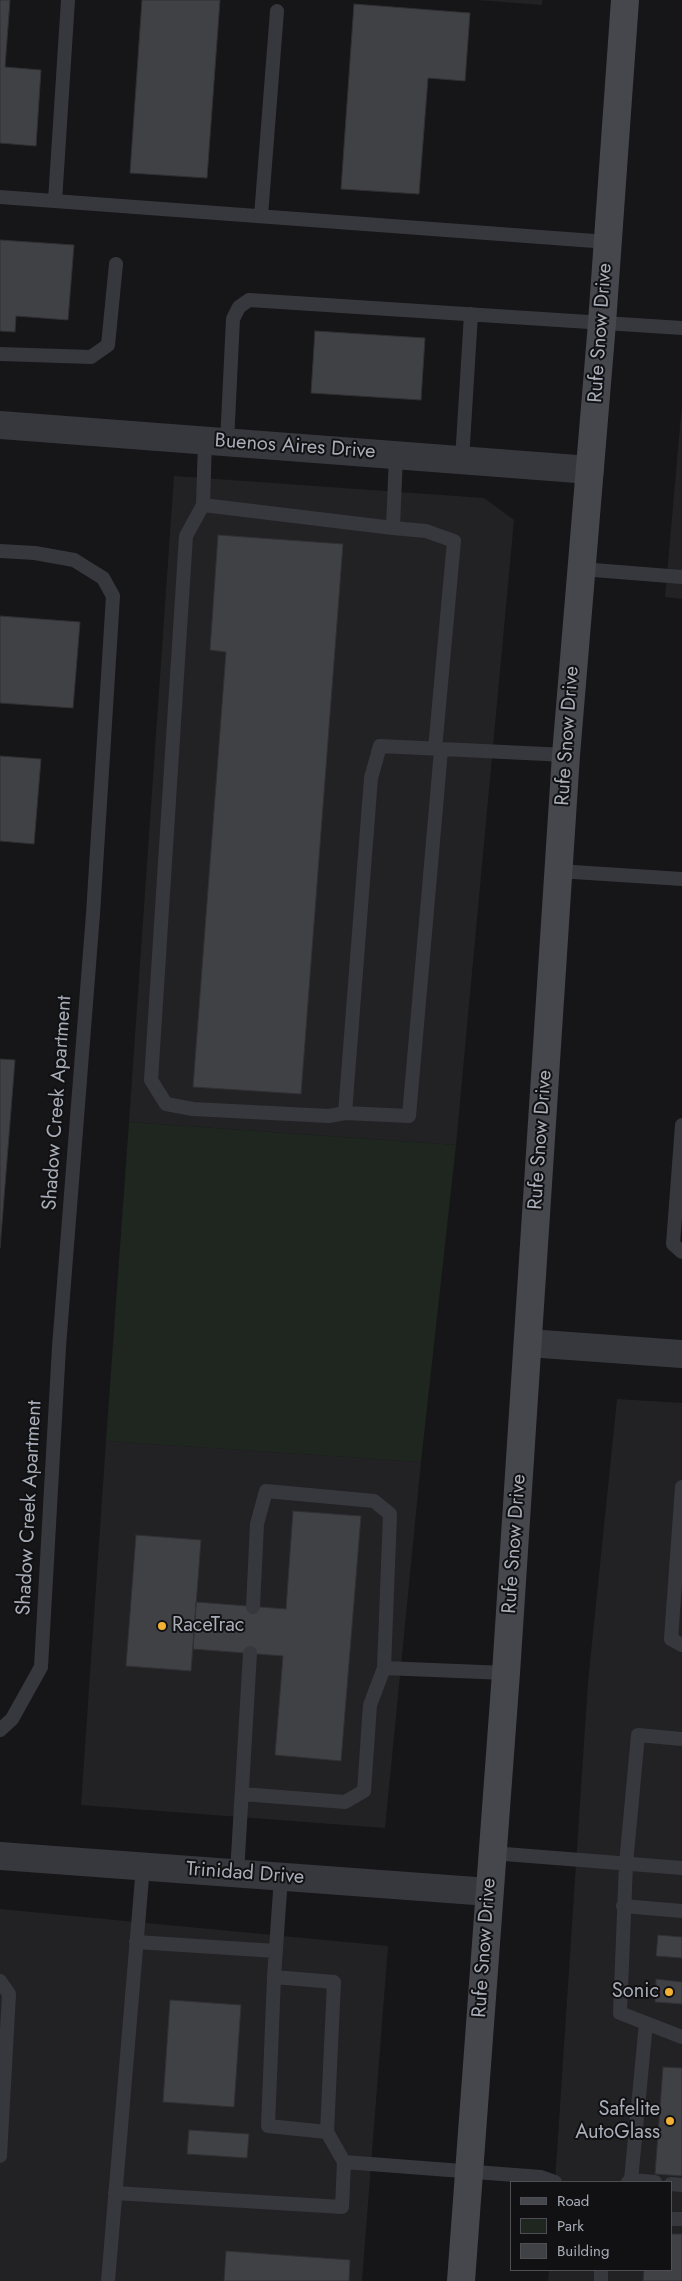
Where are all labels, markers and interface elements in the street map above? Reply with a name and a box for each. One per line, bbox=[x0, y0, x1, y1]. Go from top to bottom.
street label: Rufe Snow Drive bbox=[584, 262, 618, 404]
street label: Buenos Aires Drive bbox=[214, 429, 376, 465]
street label: Rufe Snow Drive bbox=[551, 665, 585, 807]
street label: Shadow Creek Apartment bbox=[39, 995, 77, 1211]
street label: Rufe Snow Drive bbox=[524, 1069, 558, 1211]
street label: Shadow Creek Apartment bbox=[12, 1400, 48, 1616]
street label: Rufe Snow Drive bbox=[498, 1473, 532, 1615]
place label: RaceTrac bbox=[172, 1614, 244, 1638]
marker: RaceTrac bbox=[156, 1620, 168, 1632]
street label: Trinidad Drive bbox=[185, 1858, 305, 1890]
street label: Rufe Snow Drive bbox=[468, 1877, 502, 2019]
place label: Sonic bbox=[612, 1980, 659, 2004]
marker: Sonic bbox=[663, 1986, 675, 1998]
place label: Safelite AutoGlass bbox=[575, 2098, 660, 2145]
marker: Safelite AutoGlass bbox=[664, 2115, 676, 2127]
legend bbox=[510, 2181, 672, 2271]
text: Road bbox=[557, 2190, 589, 2212]
text: Park bbox=[557, 2215, 584, 2237]
text: Building bbox=[557, 2240, 609, 2262]

